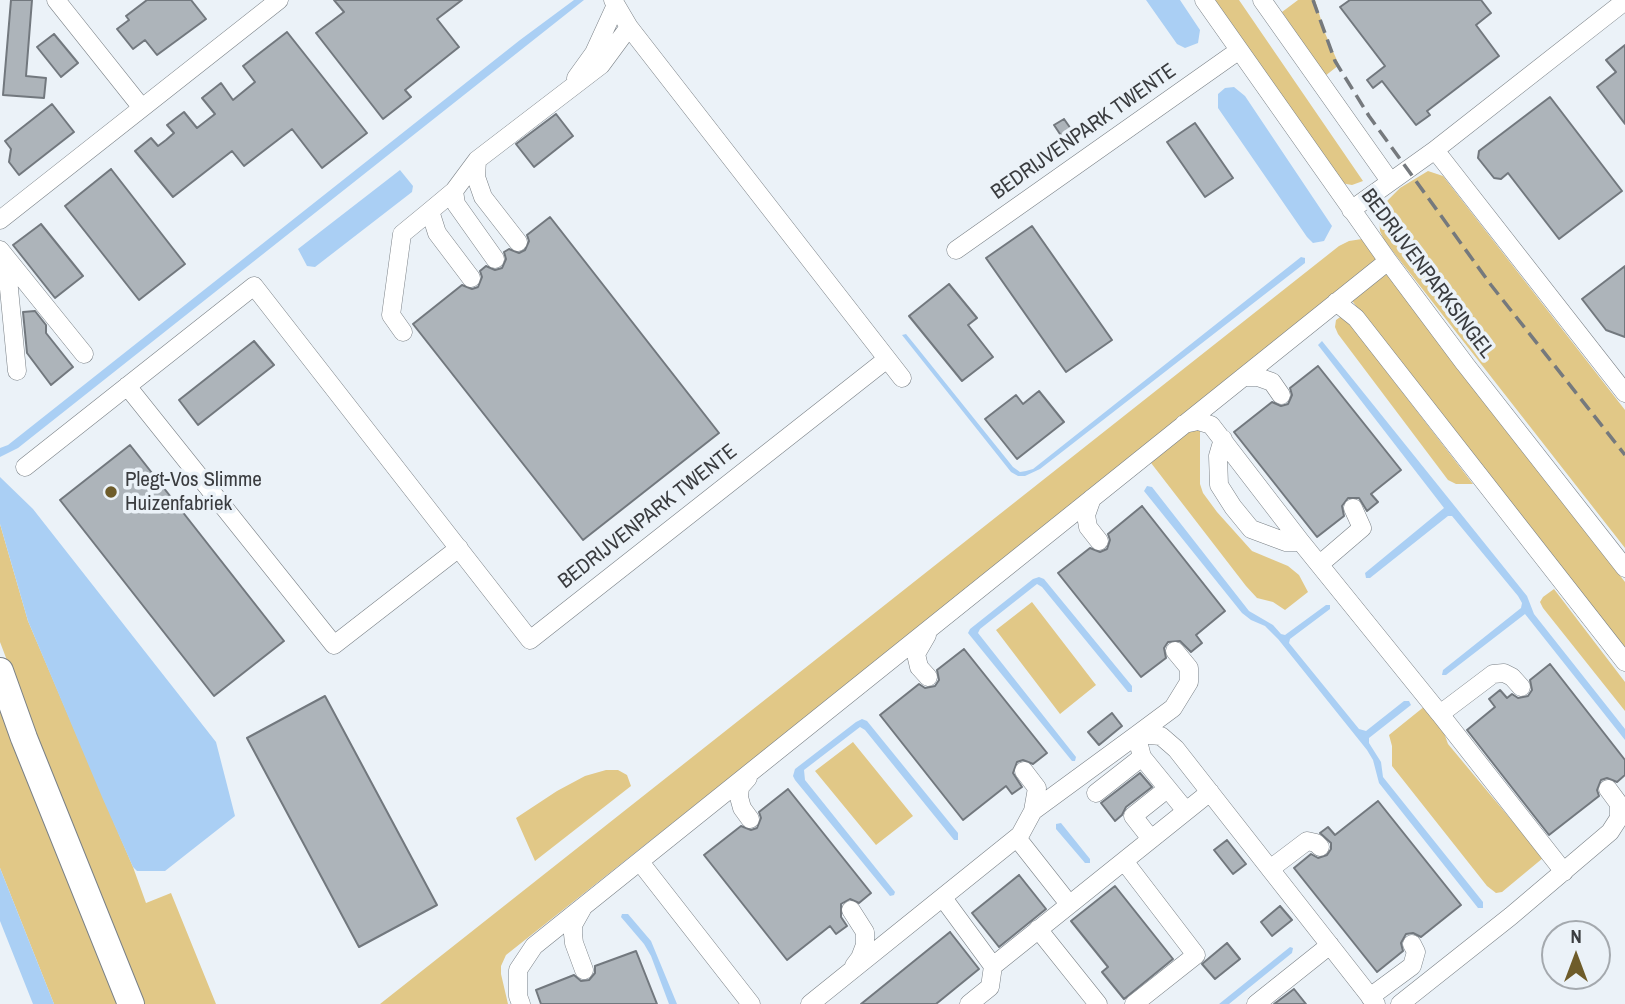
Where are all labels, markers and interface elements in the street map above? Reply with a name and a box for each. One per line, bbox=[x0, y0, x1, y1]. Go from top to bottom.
street label: BEDRIJVENPARK TWENTE bbox=[987, 59, 1181, 205]
street label: BEDRIJVENPARKSINGEL bbox=[1355, 184, 1499, 364]
street label: BEDRIJVENPARK TWENTE bbox=[554, 439, 742, 595]
place label: Plegt-Vos Slimme Huizenfabriek bbox=[125, 467, 262, 517]
marker: Plegt-Vos Slimme Huizenfabriek bbox=[103, 484, 119, 500]
north arrow bbox=[1541, 920, 1611, 990]
text: N bbox=[1570, 923, 1582, 949]

